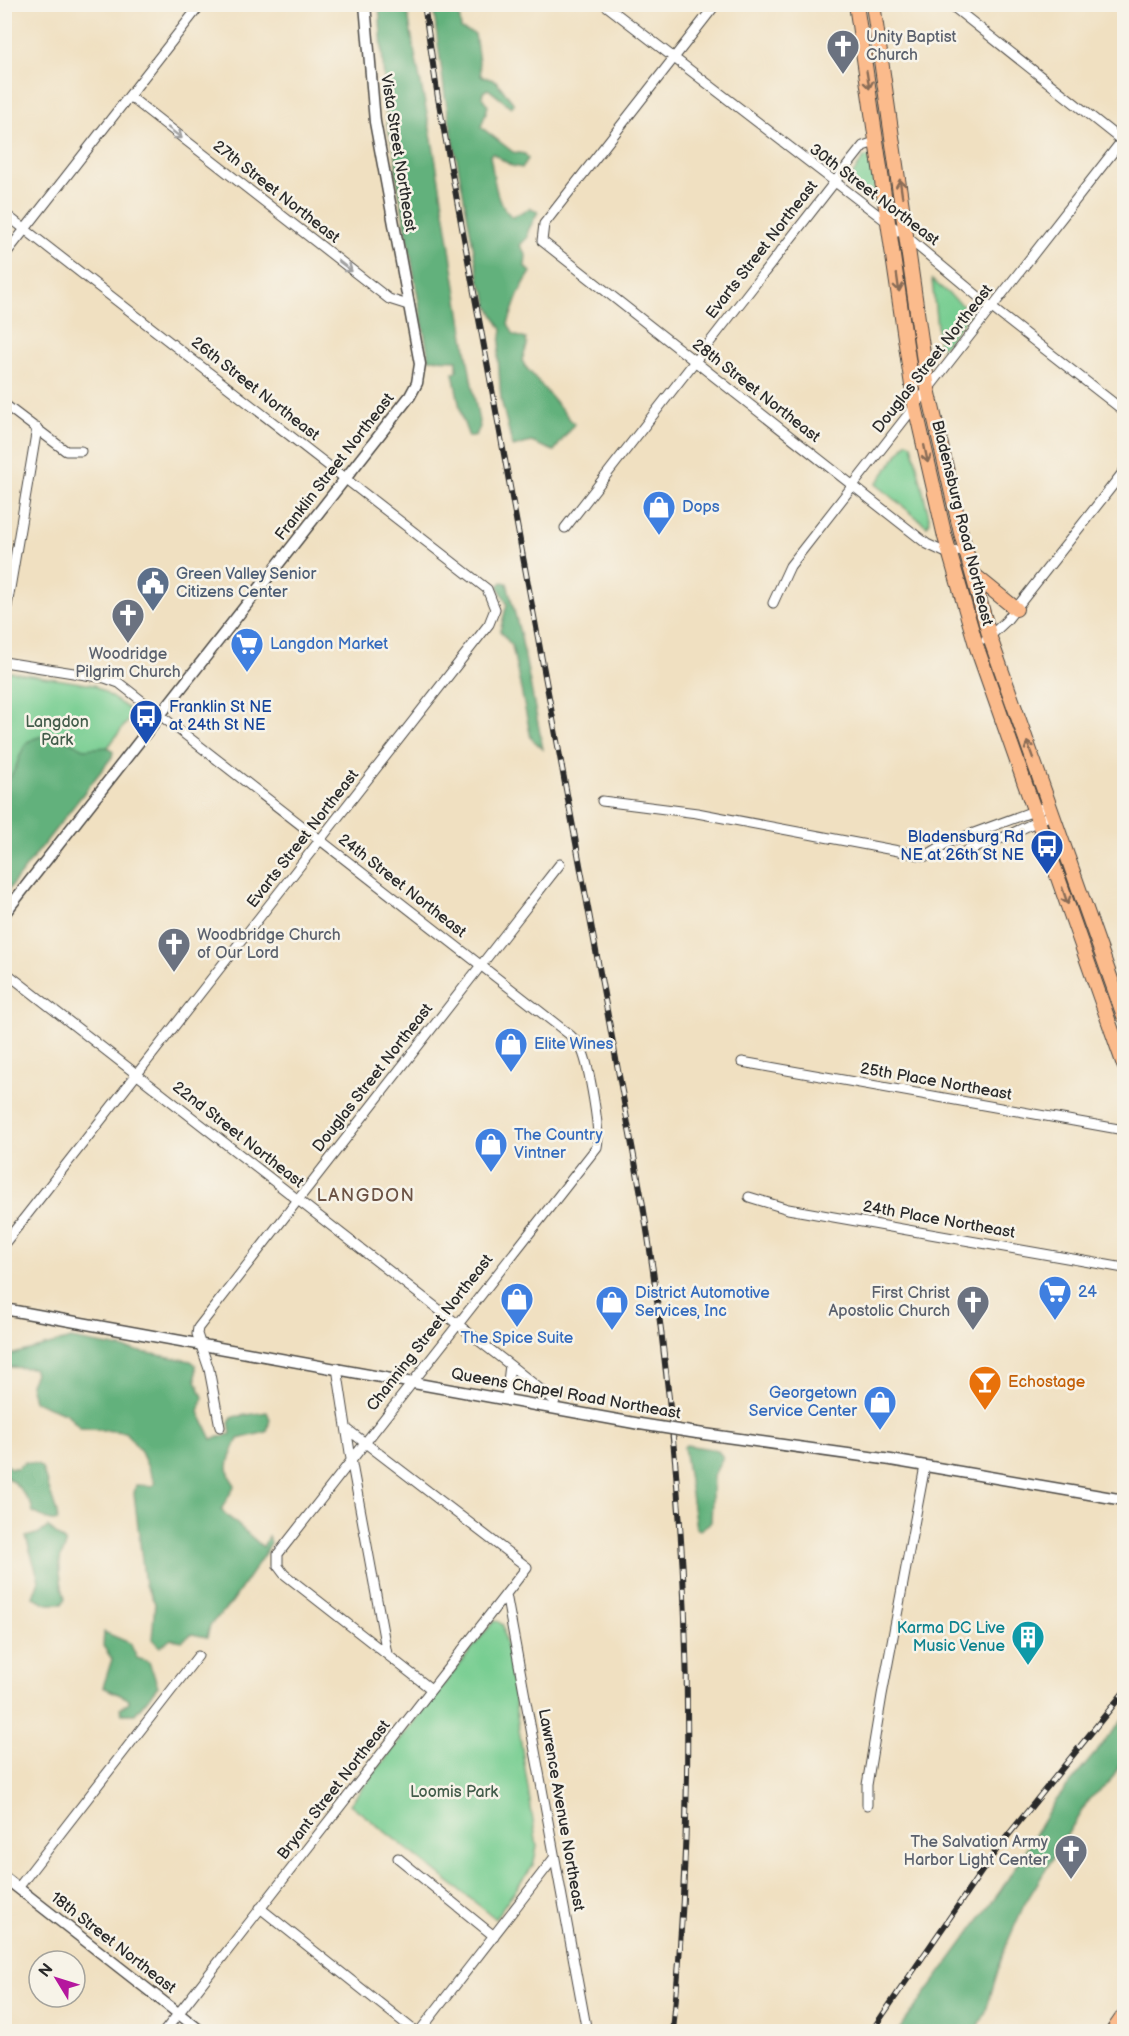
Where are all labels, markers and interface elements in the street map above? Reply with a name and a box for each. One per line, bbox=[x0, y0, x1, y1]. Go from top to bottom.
church icon: Unity Baptist Church bbox=[825, 28, 861, 75]
place label: Unity Baptist Church bbox=[866, 28, 957, 65]
one-way arrow bbox=[863, 70, 874, 90]
street label: Vista Street Northeast bbox=[376, 73, 420, 233]
one-way arrow bbox=[167, 126, 183, 139]
street label: 27th Street Northeast bbox=[209, 137, 343, 247]
street label: 30th Street Northeast bbox=[805, 140, 943, 250]
street label: Evarts Street Northeast bbox=[702, 177, 822, 323]
one-way arrow bbox=[895, 178, 906, 198]
one-way arrow bbox=[337, 259, 353, 272]
one-way arrow bbox=[892, 272, 903, 292]
street label: Douglas Street Northeast bbox=[869, 281, 997, 437]
street label: 26th Street Northeast bbox=[187, 333, 323, 445]
street label: 28th Street Northeast bbox=[688, 335, 824, 447]
street label: Franklin Street Northeast bbox=[272, 389, 398, 544]
street label: Bladensburg Road Northeast bbox=[927, 418, 997, 628]
one-way arrow bbox=[921, 444, 932, 463]
shop icon: Dops bbox=[641, 489, 677, 536]
place label: Dops bbox=[682, 498, 720, 517]
public building icon: Green Valley Senior Citizens Center bbox=[135, 565, 171, 612]
place label: Green Valley Senior Citizens Center bbox=[176, 565, 317, 602]
church icon: Woodridge Pilgrim Church bbox=[110, 597, 146, 644]
supermarket icon: Langdon Market bbox=[229, 626, 265, 673]
place label: Langdon Market bbox=[270, 635, 388, 654]
place label: Woodridge Pilgrim Church bbox=[75, 645, 181, 682]
bus stop icon: Franklin St NE at 24th St NE bbox=[128, 698, 164, 745]
place label: Franklin St NE at 24th St NE bbox=[169, 698, 272, 735]
park label: Langdon Park bbox=[25, 713, 89, 750]
one-way arrow bbox=[1024, 741, 1035, 759]
street label: Evarts Street Northeast bbox=[243, 766, 363, 912]
place label: Bladensburg Rd NE at 26th St NE bbox=[900, 828, 1024, 865]
bus stop icon: Bladensburg Rd NE at 26th St NE bbox=[1029, 828, 1065, 875]
street label: 24th Street Northeast bbox=[334, 830, 470, 942]
one-way arrow bbox=[1060, 886, 1071, 905]
church icon: Woodbridge Church of Our Lord bbox=[156, 926, 192, 973]
place label: Woodbridge Church of Our Lord bbox=[197, 926, 341, 963]
street label: Douglas Street Northeast bbox=[309, 1000, 437, 1156]
shop icon: Elite Wines bbox=[493, 1026, 529, 1073]
place label: Elite Wines bbox=[534, 1035, 614, 1054]
street label: 25th Place Northeast bbox=[859, 1059, 1013, 1105]
street label: 22nd Street Northeast bbox=[169, 1078, 308, 1192]
shop icon: The Country Vintner bbox=[473, 1126, 509, 1173]
place label: The Country Vintner bbox=[514, 1126, 604, 1163]
district label: LANGDON bbox=[316, 1185, 416, 1206]
street label: 24th Place Northeast bbox=[861, 1197, 1017, 1243]
street label: Channing Street Northeast bbox=[363, 1251, 497, 1415]
supermarket icon: 24 bbox=[1037, 1274, 1073, 1321]
shop icon: The Spice Suite bbox=[499, 1281, 535, 1328]
place label: 24 bbox=[1078, 1283, 1097, 1302]
shop icon: District Automotive Services, Inc bbox=[594, 1284, 630, 1331]
place label: District Automotive Services, Inc bbox=[635, 1284, 770, 1321]
place label: First Christ Apostolic Church bbox=[828, 1284, 950, 1321]
church icon: First Christ Apostolic Church bbox=[955, 1284, 991, 1331]
place label: The Spice Suite bbox=[461, 1329, 574, 1348]
street label: Queens Chapel Road Northeast bbox=[450, 1364, 682, 1424]
bar icon: Echostage bbox=[967, 1364, 1003, 1411]
place label: Echostage bbox=[1008, 1373, 1086, 1392]
place label: Georgetown Service Center bbox=[749, 1384, 857, 1421]
shop icon: Georgetown Service Center bbox=[862, 1384, 898, 1431]
place label: Karma DC Live Music Venue bbox=[897, 1619, 1006, 1656]
building icon: Karma DC Live Music Venue bbox=[1010, 1619, 1046, 1666]
street label: Lawrence Avenue Northeast bbox=[534, 1707, 588, 1913]
street label: Bryant Street Northeast bbox=[274, 1716, 394, 1864]
park label: Loomis Park bbox=[410, 1783, 498, 1802]
place label: The Salvation Army Harbor Light Center bbox=[903, 1833, 1049, 1870]
church icon: The Salvation Army Harbor Light Center bbox=[1053, 1833, 1089, 1880]
street label: 18th Street Northeast bbox=[46, 1888, 180, 1998]
north arrow bbox=[27, 1949, 87, 2009]

